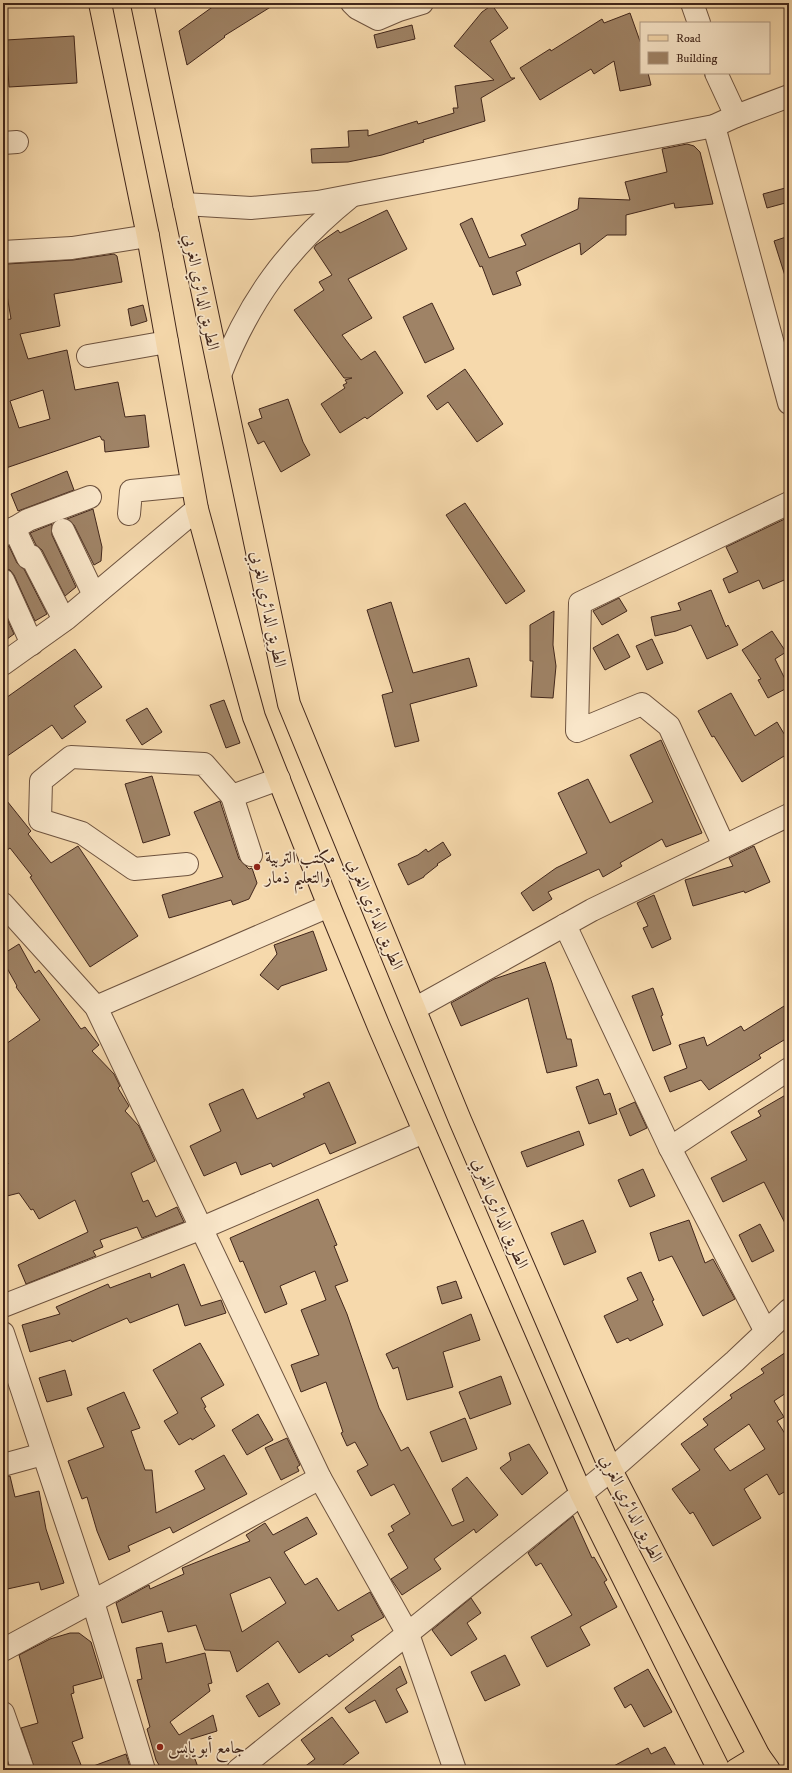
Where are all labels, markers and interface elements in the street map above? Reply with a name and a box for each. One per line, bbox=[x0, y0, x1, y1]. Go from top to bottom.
legend bbox=[640, 22, 770, 74]
text: Road bbox=[676, 31, 701, 46]
text: Building bbox=[676, 51, 717, 66]
street label: الطريق الدائري الغربي bbox=[175, 232, 224, 353]
street label: الطريق الدائري الغربي bbox=[242, 549, 291, 670]
place label: مكتب التربية والتعليم ذمار bbox=[263, 847, 335, 894]
street label: الطريق الدائري الغربي bbox=[339, 856, 408, 975]
marker: مكتب التربية والتعليم ذمار bbox=[252, 862, 262, 872]
street label: الطريق الدائري الغربي bbox=[464, 1155, 533, 1274]
street label: الطريق الدائري الغربي bbox=[592, 1451, 668, 1568]
place label: جامع أبو يابس bbox=[168, 1735, 245, 1763]
marker: جامع أبو يابس bbox=[155, 1742, 165, 1752]

